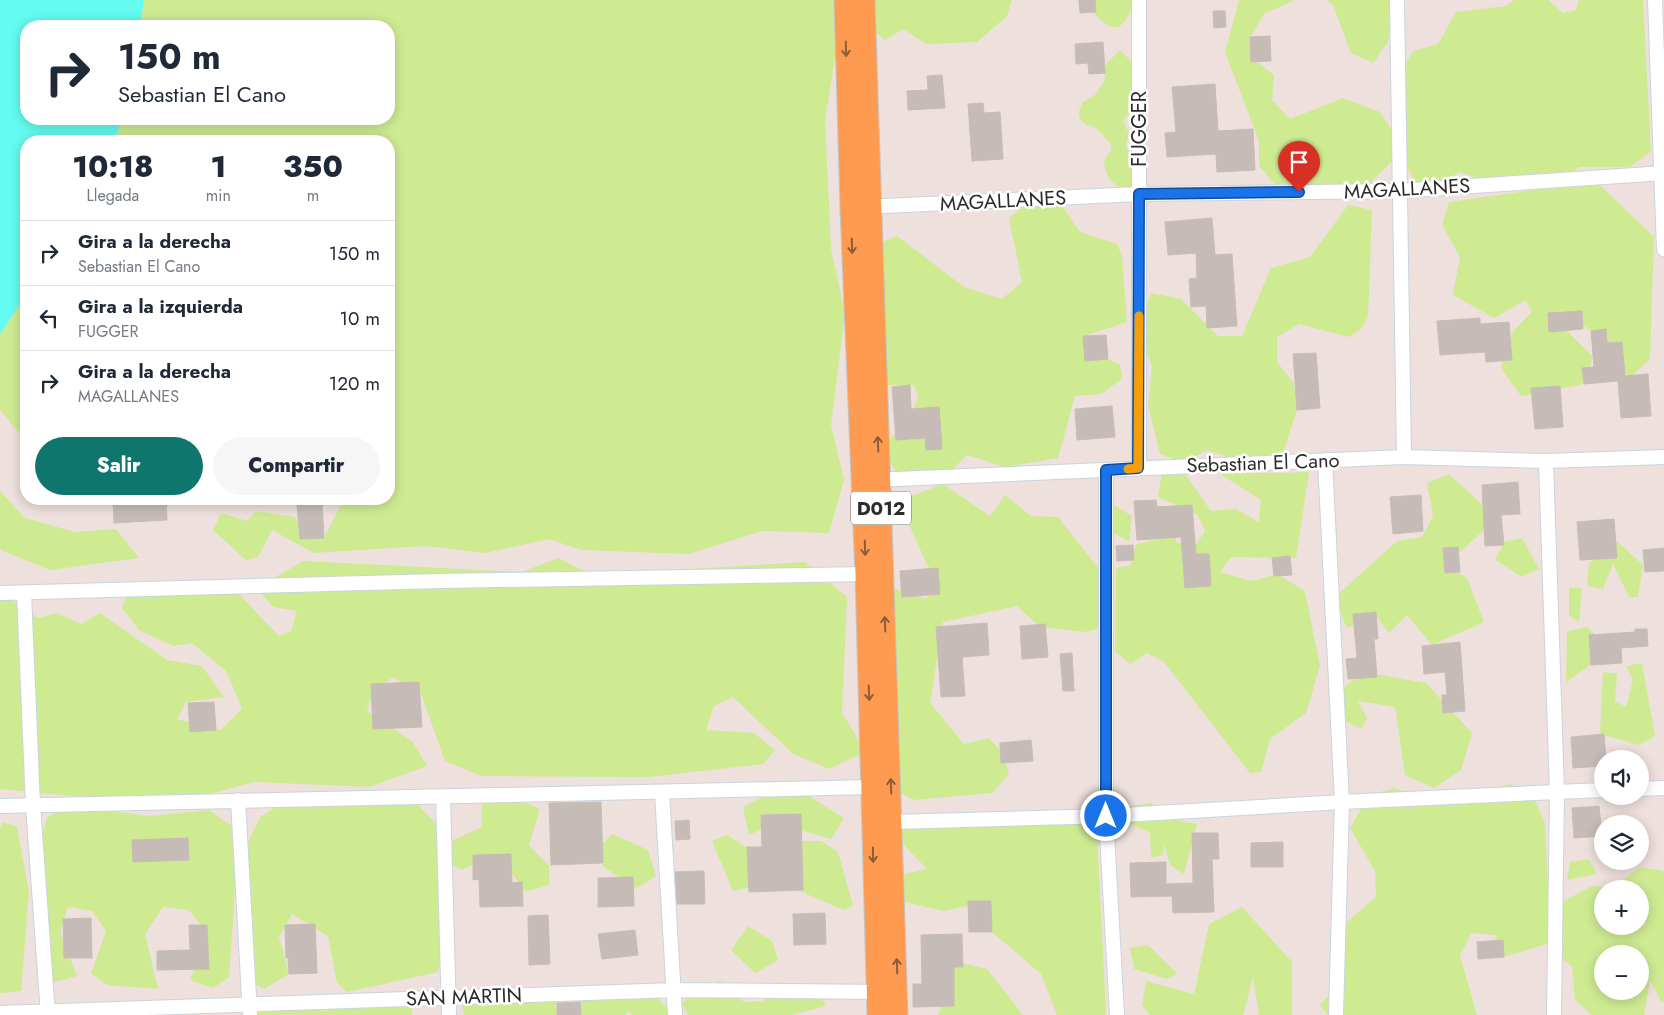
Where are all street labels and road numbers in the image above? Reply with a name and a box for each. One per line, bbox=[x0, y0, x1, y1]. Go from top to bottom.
street label: FUGGER bbox=[1125, 91, 1154, 167]
street label: MAGALLANES bbox=[1343, 171, 1471, 207]
street label: MAGALLANES bbox=[939, 183, 1067, 219]
street label: Sebastian El Cano bbox=[1186, 446, 1340, 480]
road number: D012 bbox=[851, 492, 911, 524]
street label: SAN MARTIN bbox=[406, 980, 522, 1014]

